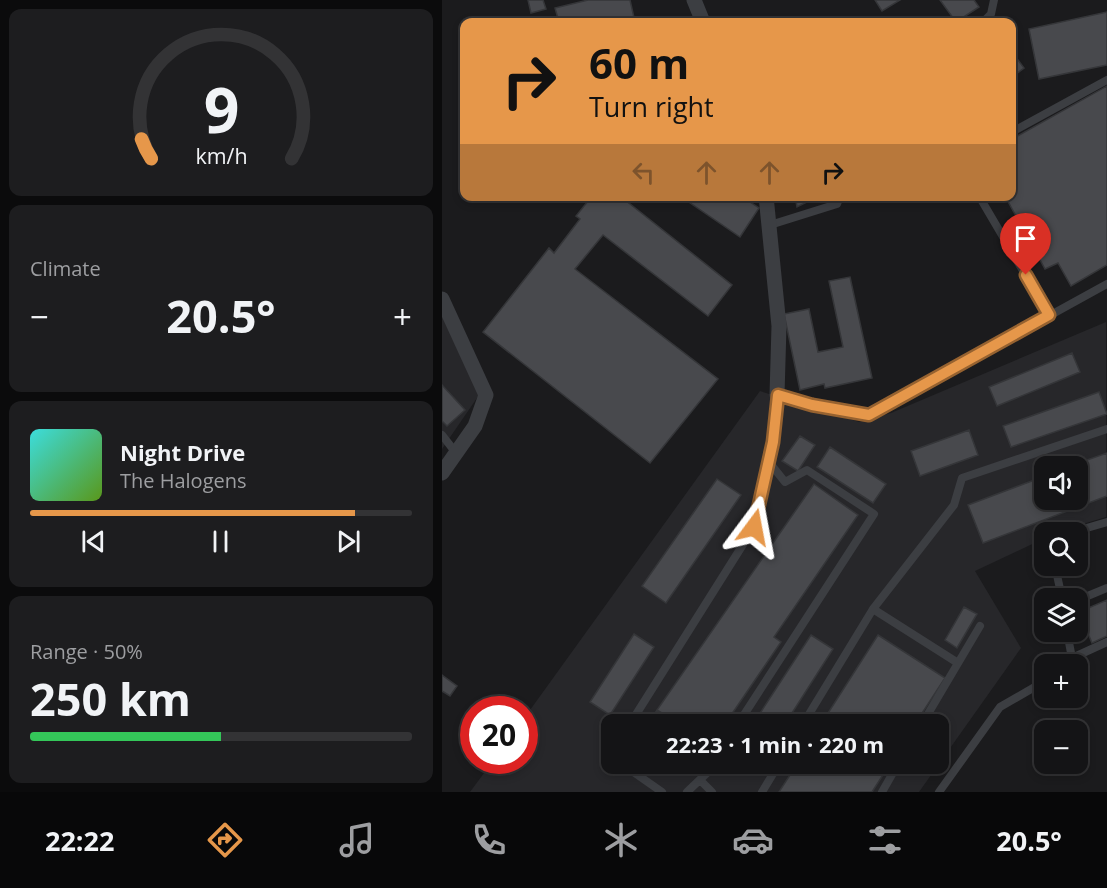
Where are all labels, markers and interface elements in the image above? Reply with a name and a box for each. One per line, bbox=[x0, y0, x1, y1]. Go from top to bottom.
text: 60 m bbox=[589, 34, 689, 91]
icon: right bbox=[490, 42, 568, 120]
text: 9 bbox=[203, 67, 239, 152]
text: Turn right bbox=[589, 88, 714, 125]
text: km/h bbox=[195, 142, 247, 171]
icon: left bbox=[627, 156, 660, 189]
icon: ahead bbox=[690, 156, 723, 189]
icon: ahead bbox=[753, 156, 786, 189]
icon: right bbox=[816, 156, 849, 189]
pin bbox=[1000, 213, 1051, 275]
icon: arrive bbox=[1009, 222, 1042, 255]
text: Climate bbox=[30, 255, 101, 282]
text: 20.5° bbox=[166, 285, 276, 346]
text: − bbox=[30, 294, 49, 339]
text: + bbox=[393, 294, 412, 339]
text: Night Drive bbox=[120, 437, 245, 467]
map controls bbox=[1034, 456, 1088, 774]
button: sound bbox=[1034, 456, 1088, 510]
text: The Halogens bbox=[120, 467, 247, 494]
position arrow bbox=[722, 495, 786, 559]
button: search bbox=[1034, 522, 1088, 576]
icon: previous bbox=[77, 525, 110, 558]
icon: pause bbox=[204, 525, 237, 558]
icon: next bbox=[332, 525, 365, 558]
button: layers bbox=[1034, 588, 1088, 642]
text: Range · 50% bbox=[30, 638, 143, 665]
button: + bbox=[1034, 654, 1088, 708]
text: 250 km bbox=[30, 668, 191, 729]
speed limit sign: 20 bbox=[460, 696, 538, 774]
button: − bbox=[1034, 720, 1088, 774]
text: 22:23 · 1 min · 220 m bbox=[666, 729, 884, 759]
icon: directions bbox=[204, 819, 246, 861]
icon: music bbox=[336, 819, 378, 861]
icon: phone bbox=[468, 819, 510, 861]
icon: climate bbox=[600, 819, 642, 861]
icon: car bbox=[732, 819, 774, 861]
icon: filters bbox=[864, 819, 906, 861]
text: 22:22 bbox=[45, 822, 114, 859]
text: 20.5° bbox=[996, 822, 1062, 859]

